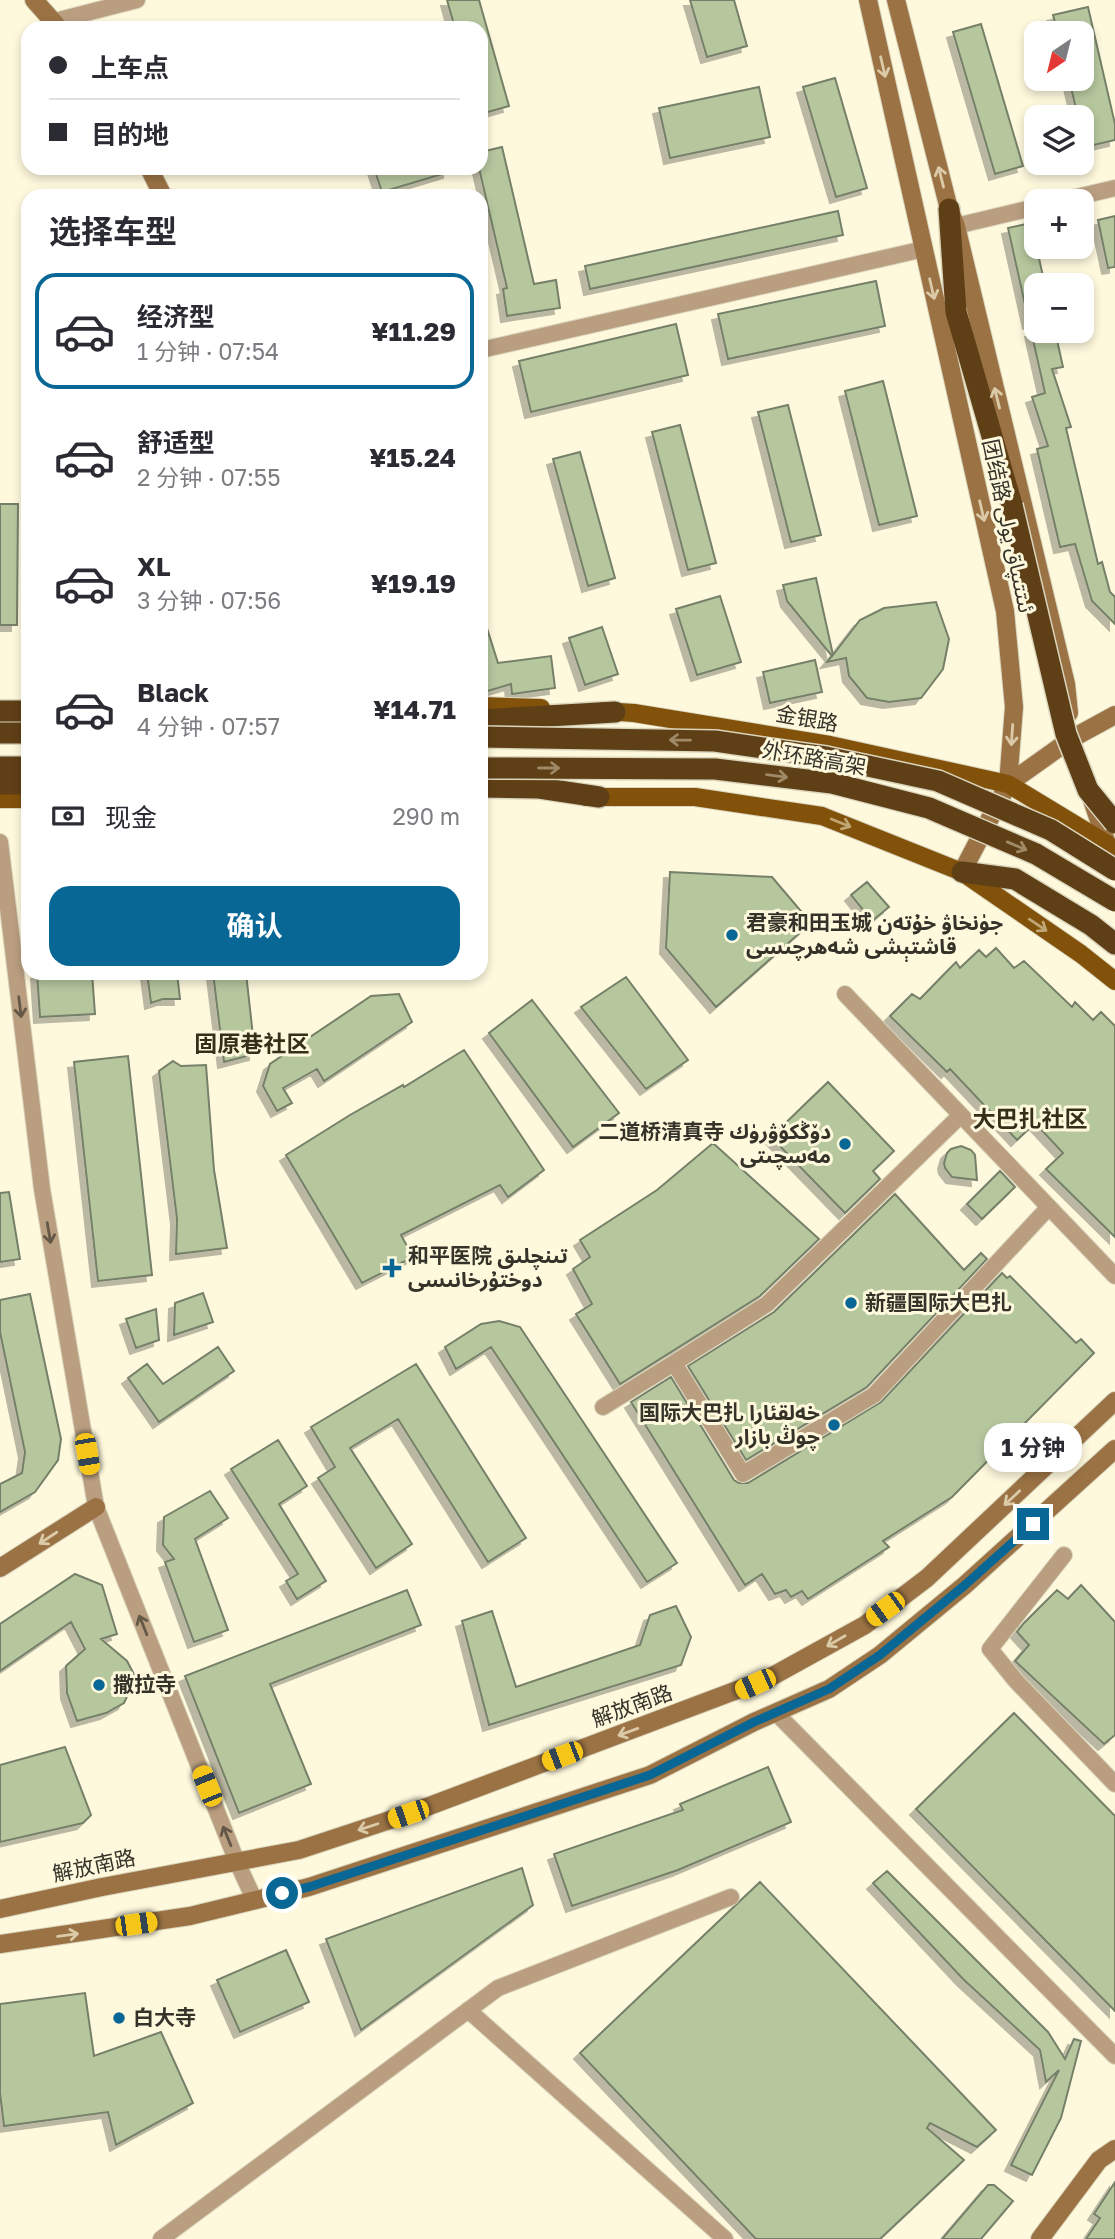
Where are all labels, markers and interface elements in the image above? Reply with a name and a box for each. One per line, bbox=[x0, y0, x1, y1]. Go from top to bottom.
north arrow bbox=[1024, 21, 1094, 91]
map controls bbox=[1024, 21, 1094, 343]
text: 上车点 bbox=[91, 52, 169, 83]
one-way arrow bbox=[876, 55, 890, 78]
button: layers bbox=[1024, 105, 1094, 175]
text: 目的地 bbox=[91, 119, 169, 150]
one-way arrow bbox=[934, 166, 947, 189]
button: + bbox=[1024, 189, 1094, 259]
text: 选择车型 bbox=[49, 212, 177, 250]
button: − bbox=[1024, 273, 1094, 343]
one-way arrow bbox=[926, 277, 940, 300]
icon: car bbox=[53, 300, 116, 363]
text: 经济型 bbox=[137, 301, 215, 332]
text: ¥11.29 bbox=[371, 316, 456, 347]
text: 1 分钟 · 07:54 bbox=[137, 337, 279, 365]
one-way arrow bbox=[990, 387, 1003, 409]
icon: car bbox=[53, 426, 116, 489]
text: 舒适型 bbox=[137, 427, 215, 458]
street label: 团结路 ئىتتىپاق يولى bbox=[977, 437, 1040, 615]
text: ¥15.24 bbox=[369, 442, 456, 473]
text: 2 分钟 · 07:55 bbox=[137, 463, 281, 491]
one-way arrow bbox=[976, 499, 990, 522]
text: XL bbox=[137, 551, 171, 582]
icon: car bbox=[53, 552, 116, 615]
text: ¥19.19 bbox=[371, 568, 456, 599]
text: 3 分钟 · 07:56 bbox=[137, 586, 281, 614]
text: Black bbox=[137, 677, 209, 708]
icon: car bbox=[53, 678, 116, 741]
text: ¥14.71 bbox=[373, 694, 456, 725]
street label: 金银路 bbox=[774, 700, 840, 736]
text: 4 分钟 · 07:57 bbox=[137, 712, 280, 740]
one-way arrow bbox=[1005, 723, 1018, 746]
one-way arrow bbox=[669, 733, 692, 747]
street label: 外环路高架 bbox=[760, 736, 868, 780]
one-way arrow bbox=[538, 761, 561, 775]
one-way arrow bbox=[765, 770, 787, 783]
icon: cash bbox=[49, 797, 87, 835]
text: 现金 bbox=[105, 802, 157, 833]
text: 290 m bbox=[392, 802, 460, 830]
one-way arrow bbox=[829, 818, 851, 831]
one-way arrow bbox=[1006, 840, 1028, 853]
button: 确认 bbox=[49, 886, 460, 966]
place label: 君豪和田玉城 جۈنخاۋ خۇتەن قاشتېشى شەھرچىسى bbox=[746, 909, 1003, 962]
one-way arrow bbox=[1028, 918, 1047, 932]
marker: 君豪和田玉城 جۈنخاۋ خۇتەن قاشتېشى شەھرچىسى bbox=[724, 927, 740, 943]
one-way arrow bbox=[13, 995, 26, 1018]
district label: 固原巷社区 bbox=[195, 1029, 310, 1057]
district label: 大巴扎社区 bbox=[973, 1104, 1088, 1132]
place label: 二道桥清真寺 دۆڭكۆۋرۈك مەسچىتى bbox=[598, 1118, 831, 1170]
marker: 二道桥清真寺 دۆڭكۆۋرۈك مەسچىتى bbox=[837, 1136, 853, 1152]
one-way arrow bbox=[43, 1221, 56, 1243]
place label: 和平医院 تىنچلىق دوختۇرخانىسى bbox=[408, 1242, 568, 1292]
marker: 和平医院 تىنچلىق دوختۇرخانىسى bbox=[382, 1258, 402, 1278]
place label: 新疆国际大巴扎 bbox=[865, 1289, 1012, 1315]
marker: 新疆国际大巴扎 bbox=[843, 1295, 859, 1311]
place label: 国际大巴扎 خەلقئارا چوڭ بازار bbox=[639, 1399, 820, 1451]
marker: 国际大巴扎 خەلقئارا چوڭ بازار bbox=[826, 1417, 842, 1433]
callout: 1 分钟 bbox=[984, 1422, 1082, 1472]
car bbox=[74, 1431, 101, 1477]
text: 1 分钟 bbox=[1001, 1433, 1065, 1461]
one-way arrow bbox=[1004, 1490, 1021, 1507]
route end bbox=[1017, 1508, 1049, 1540]
one-way arrow bbox=[39, 1530, 58, 1545]
car bbox=[862, 1588, 909, 1630]
one-way arrow bbox=[136, 1615, 149, 1637]
one-way arrow bbox=[826, 1634, 846, 1648]
car bbox=[732, 1666, 779, 1702]
place label: 撒拉寺 bbox=[113, 1671, 176, 1697]
marker: 撒拉寺 bbox=[91, 1677, 107, 1693]
street label: 解放南路 bbox=[588, 1678, 676, 1732]
one-way arrow bbox=[617, 1727, 639, 1739]
car bbox=[539, 1739, 586, 1773]
car bbox=[190, 1763, 225, 1809]
car bbox=[385, 1797, 432, 1831]
one-way arrow bbox=[358, 1822, 380, 1834]
one-way arrow bbox=[220, 1826, 233, 1848]
street label: 解放南路 bbox=[50, 1844, 138, 1886]
route start bbox=[266, 1877, 298, 1909]
car bbox=[114, 1911, 159, 1937]
one-way arrow bbox=[56, 1928, 78, 1941]
place label: 白大寺 bbox=[133, 2004, 196, 2030]
marker: 白大寺 bbox=[111, 2010, 127, 2026]

